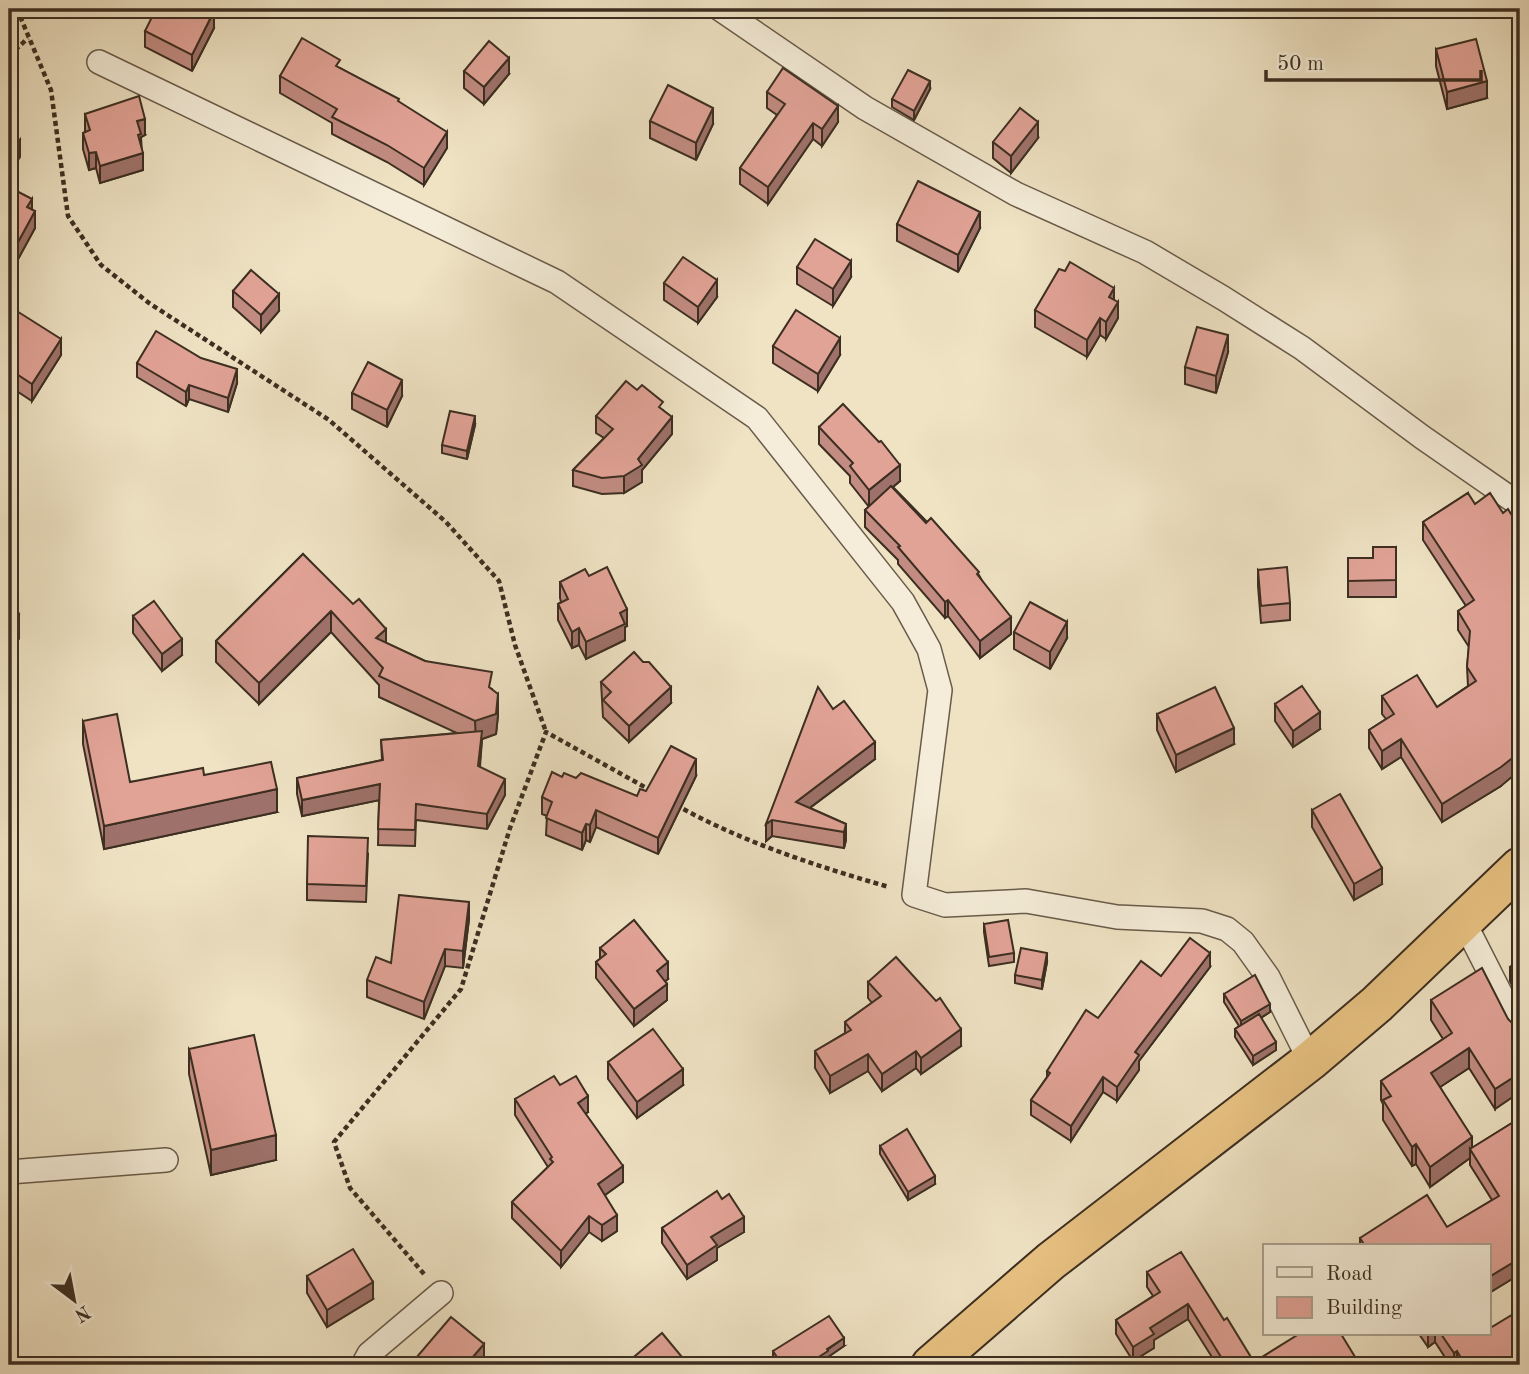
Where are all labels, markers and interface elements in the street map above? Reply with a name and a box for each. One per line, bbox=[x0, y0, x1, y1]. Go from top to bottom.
scale bar bbox=[1266, 38, 1482, 82]
text: 50 m bbox=[1277, 54, 1324, 75]
legend bbox=[1263, 1244, 1490, 1336]
text: Road bbox=[1326, 1264, 1373, 1285]
north arrow bbox=[38, 1266, 108, 1336]
text: Building bbox=[1326, 1298, 1403, 1319]
text: N bbox=[70, 1300, 93, 1324]

